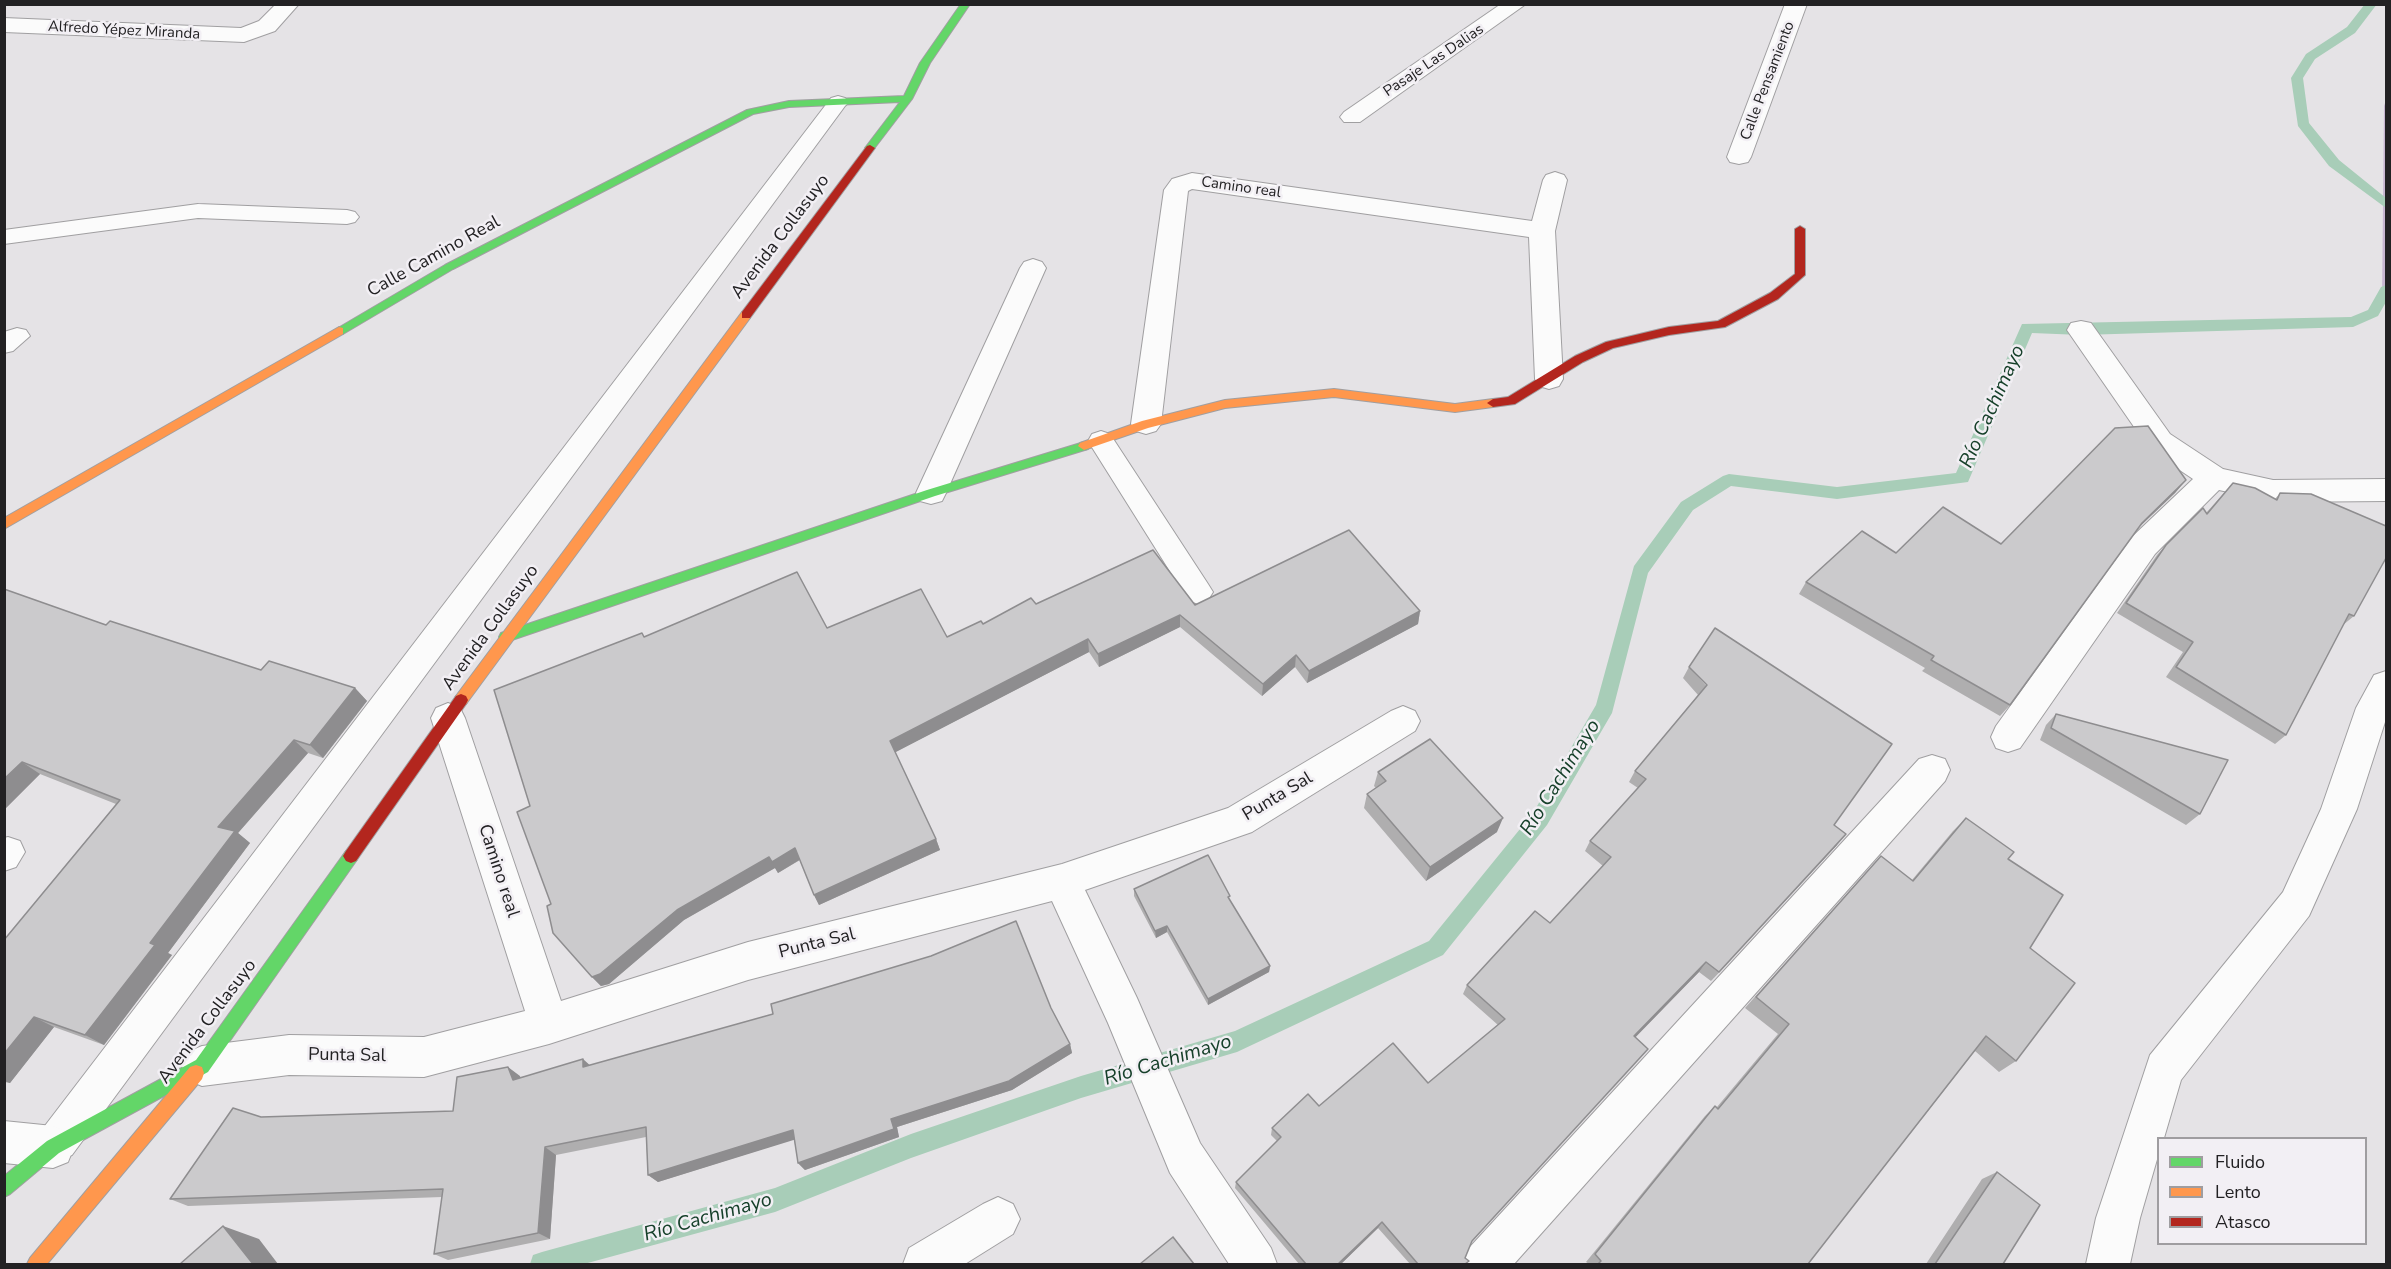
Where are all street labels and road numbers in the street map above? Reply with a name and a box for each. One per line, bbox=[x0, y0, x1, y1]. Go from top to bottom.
street label: Alfredo Yépez Miranda bbox=[47, 18, 201, 44]
street label: Calle Pensamiento bbox=[1737, 19, 1799, 143]
street label: Pasaje Las Dalias bbox=[1380, 21, 1488, 101]
street label: Avenida Collasuyo bbox=[727, 171, 835, 303]
street label: Camino real bbox=[1200, 173, 1282, 203]
street label: Calle Camino Real bbox=[364, 212, 504, 302]
street label: Avenida Collasuyo bbox=[438, 561, 544, 695]
street label: Punta Sal bbox=[1239, 768, 1317, 826]
street label: Camino real bbox=[473, 822, 523, 920]
street label: Punta Sal bbox=[777, 924, 857, 964]
street label: Avenida Collasuyo bbox=[154, 956, 262, 1088]
street label: Punta Sal bbox=[308, 1045, 386, 1067]

